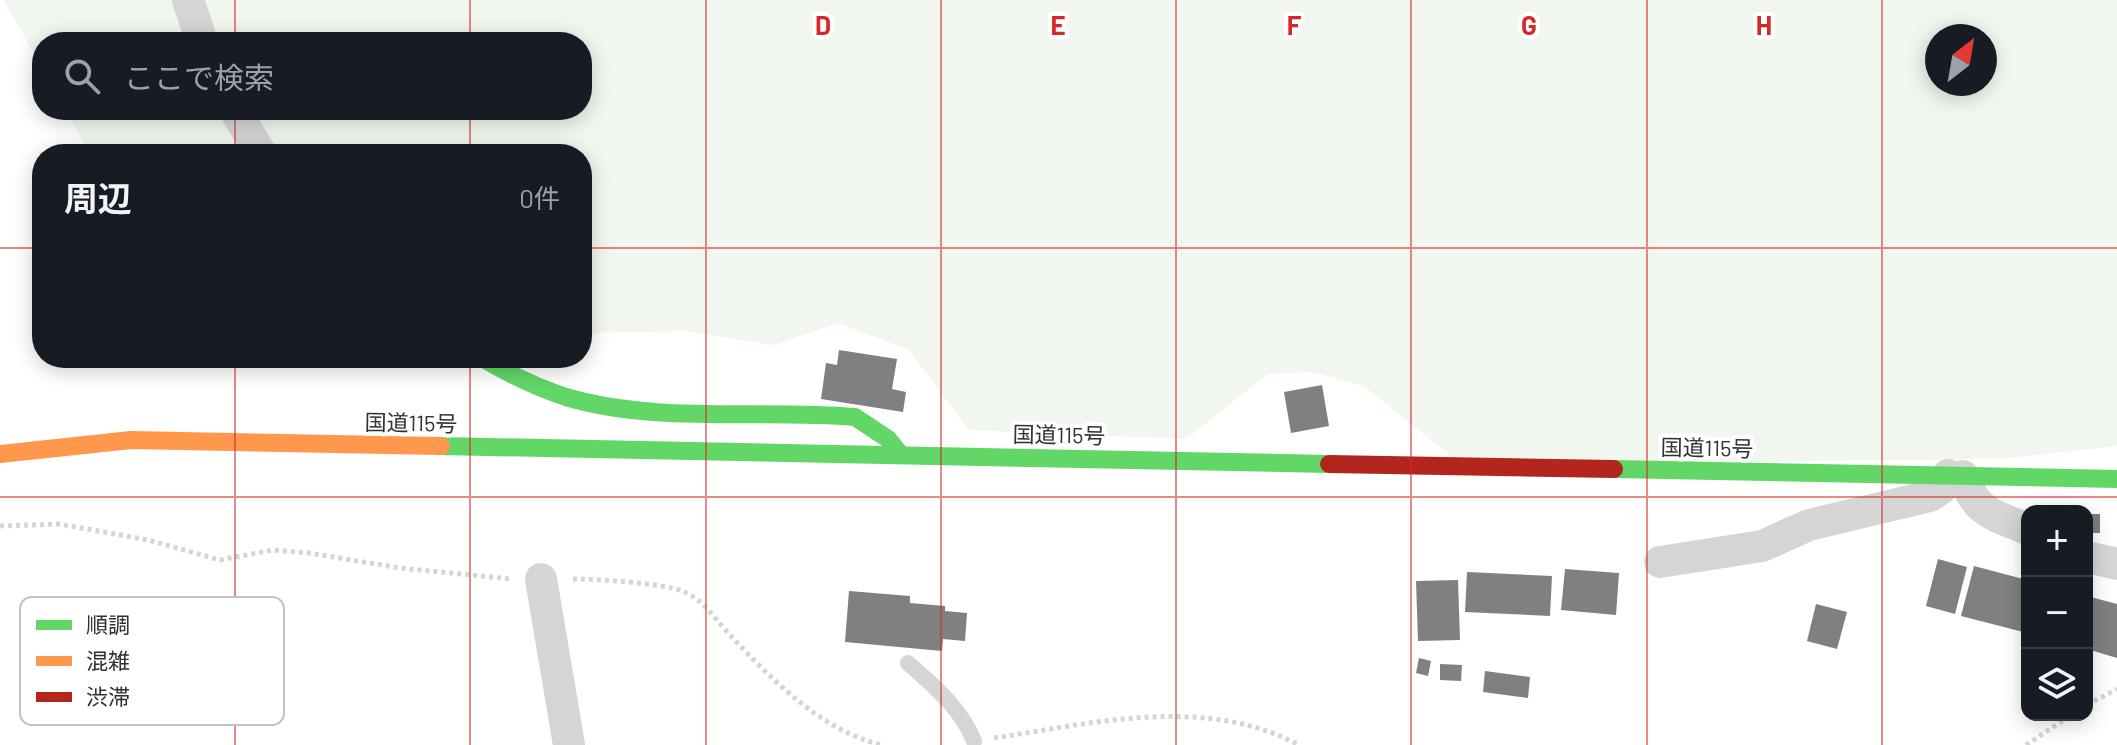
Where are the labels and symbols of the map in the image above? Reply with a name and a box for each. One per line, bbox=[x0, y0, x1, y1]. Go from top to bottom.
text: D bbox=[815, 9, 831, 40]
text: E bbox=[1050, 9, 1066, 40]
text: F bbox=[1287, 9, 1302, 40]
text: G bbox=[1521, 9, 1537, 40]
text: H bbox=[1756, 9, 1772, 40]
north arrow bbox=[1925, 24, 1997, 96]
street label: 国道115号 bbox=[364, 408, 458, 436]
street label: 国道115号 bbox=[1012, 420, 1106, 448]
street label: 国道115号 bbox=[1660, 433, 1754, 461]
legend bbox=[20, 597, 284, 725]
text: 順調 bbox=[86, 611, 130, 637]
text: 混雑 bbox=[86, 647, 130, 673]
text: 渋滞 bbox=[86, 683, 130, 709]

